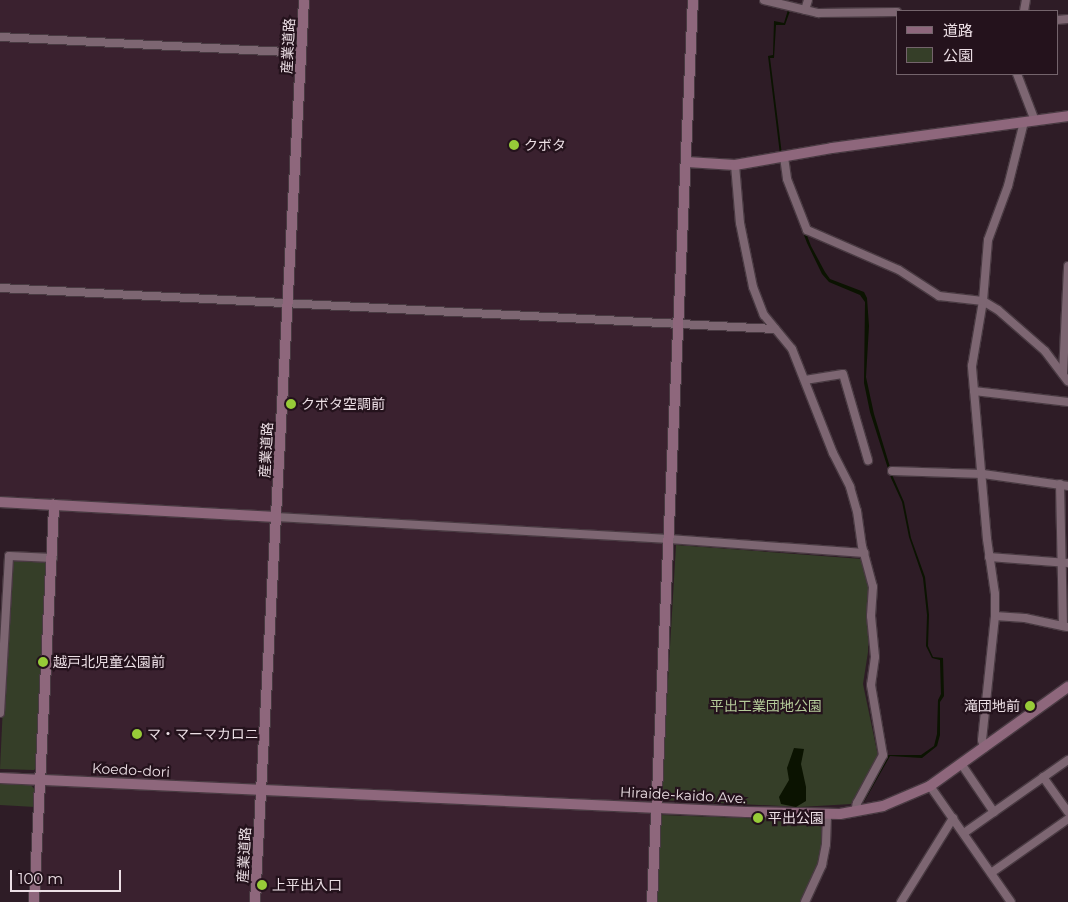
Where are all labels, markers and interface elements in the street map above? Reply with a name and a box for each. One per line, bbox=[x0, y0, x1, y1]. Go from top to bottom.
legend bbox=[896, 10, 1058, 75]
street label: 産業道路 bbox=[278, 18, 298, 74]
text: 道路 bbox=[943, 21, 973, 40]
text: 公園 bbox=[943, 46, 973, 65]
place label: クボタ bbox=[524, 137, 566, 153]
marker: クボタ bbox=[508, 139, 520, 151]
place label: クボタ空調前 bbox=[301, 396, 385, 412]
marker: クボタ空調前 bbox=[285, 398, 297, 410]
street label: 産業道路 bbox=[256, 422, 276, 478]
place label: 越戸北児童公園前 bbox=[53, 654, 165, 670]
marker: 越戸北児童公園前 bbox=[37, 656, 49, 668]
park label: 平出工業団地公園 bbox=[710, 698, 822, 714]
place label: 滝団地前 bbox=[964, 698, 1020, 714]
marker: 滝団地前 bbox=[1024, 700, 1036, 712]
place label: マ・マーマカロニ bbox=[147, 726, 259, 742]
marker: マ・マーマカロニ bbox=[131, 728, 143, 740]
street label: Koedo-dori bbox=[91, 760, 171, 780]
street label: Hiraide-kaido Ave. bbox=[619, 783, 747, 807]
place label: 平出公園 bbox=[768, 810, 824, 826]
marker: 平出公園 bbox=[752, 812, 764, 824]
street label: 産業道路 bbox=[234, 827, 254, 883]
scale bar bbox=[12, 860, 124, 892]
text: 100 m bbox=[18, 869, 63, 888]
place label: 上平出入口 bbox=[272, 877, 342, 893]
marker: 上平出入口 bbox=[256, 879, 268, 891]

